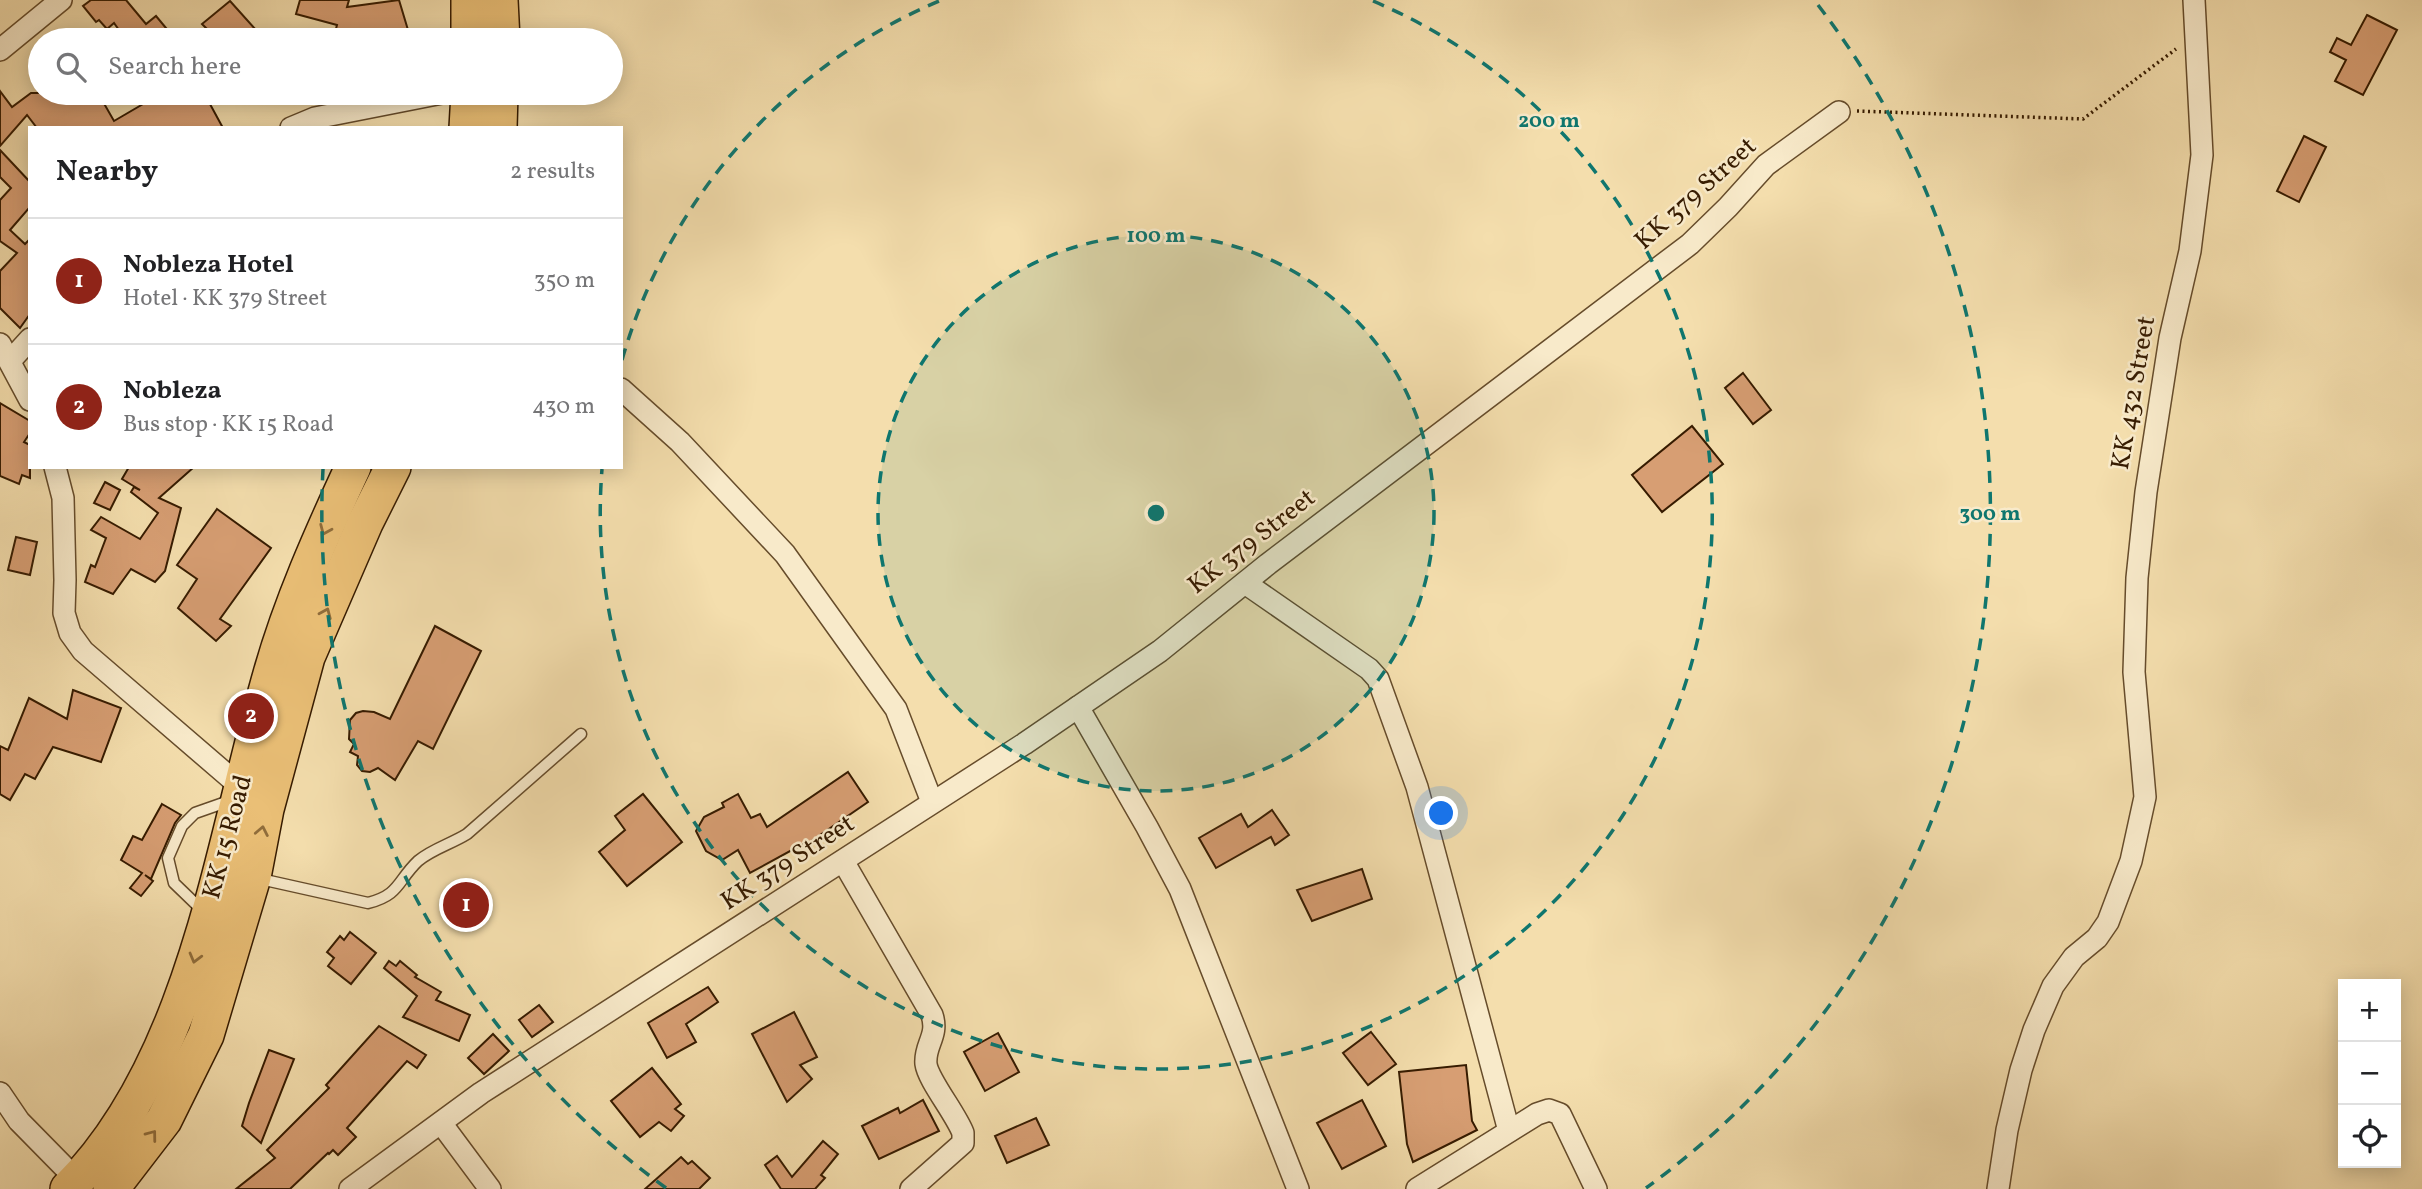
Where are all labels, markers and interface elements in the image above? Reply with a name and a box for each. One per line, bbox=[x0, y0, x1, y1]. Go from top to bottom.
search box bbox=[28, 28, 623, 105]
icon: search bbox=[52, 48, 90, 86]
text: Search here bbox=[108, 49, 241, 85]
text: 200 m bbox=[1518, 107, 1580, 136]
street label: KK 379 Street bbox=[1627, 129, 1765, 259]
text: Nearby bbox=[56, 151, 158, 193]
text: 2 results bbox=[510, 156, 595, 188]
text: 100 m bbox=[1126, 222, 1186, 251]
text: Nobleza Hotel bbox=[123, 247, 294, 283]
text: 1 bbox=[74, 265, 84, 297]
text: 350 m bbox=[534, 265, 595, 297]
text: Hotel · KK 379 Street bbox=[123, 283, 327, 315]
street label: KK 432 Street bbox=[2103, 313, 2165, 473]
text: Nobleza bbox=[123, 373, 222, 409]
text: 2 bbox=[73, 391, 85, 423]
text: 430 m bbox=[532, 391, 595, 423]
text: Bus stop · KK 15 Road bbox=[123, 409, 334, 441]
street label: KK 379 Street bbox=[1181, 481, 1323, 603]
text: 300 m bbox=[1960, 500, 2020, 529]
centre of rings bbox=[1144, 501, 1168, 525]
one-way arrow bbox=[320, 523, 334, 535]
one-way arrow bbox=[318, 607, 332, 620]
pin: 2 bbox=[228, 690, 274, 742]
street label: KK 15 Road bbox=[194, 771, 262, 903]
your location bbox=[1424, 796, 1458, 830]
street label: KK 379 Street bbox=[714, 806, 862, 920]
one-way arrow bbox=[254, 825, 269, 837]
pin: 1 bbox=[443, 879, 489, 931]
one-way arrow bbox=[189, 952, 203, 964]
map controls bbox=[2338, 979, 2401, 1168]
button: + bbox=[2338, 979, 2401, 1042]
button: − bbox=[2338, 1042, 2401, 1105]
button: locate bbox=[2338, 1105, 2401, 1168]
one-way arrow bbox=[144, 1130, 157, 1142]

